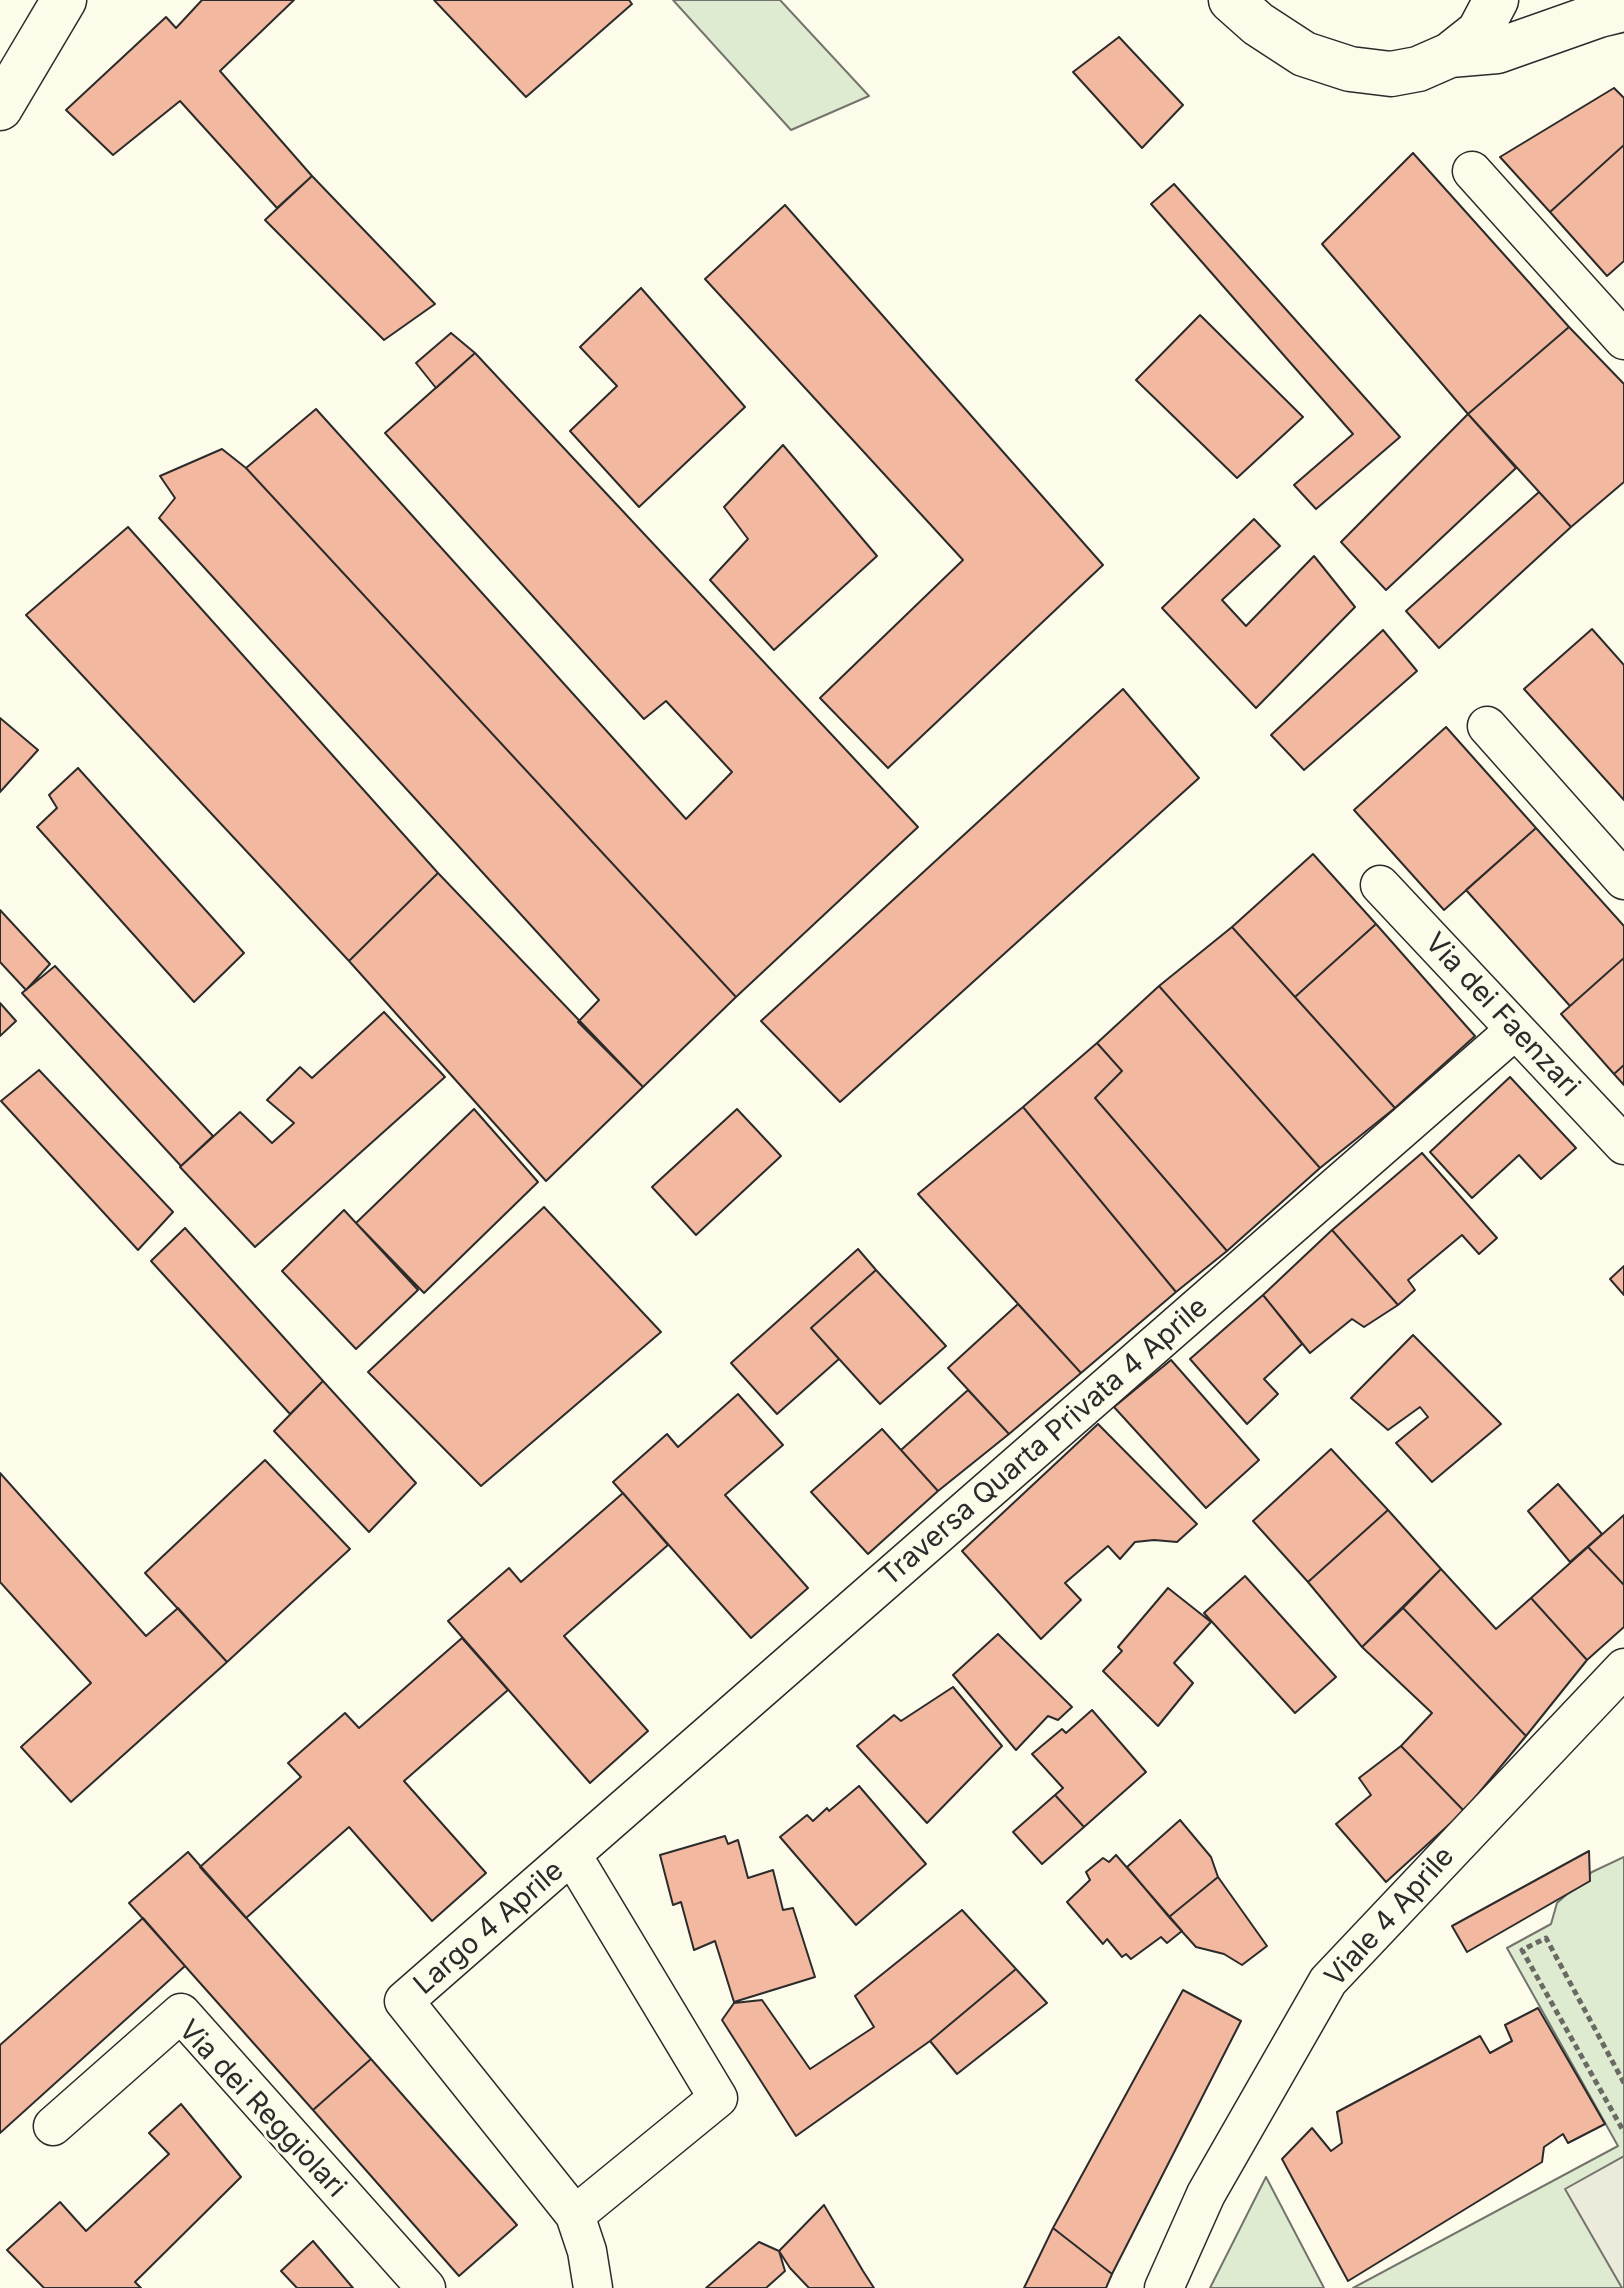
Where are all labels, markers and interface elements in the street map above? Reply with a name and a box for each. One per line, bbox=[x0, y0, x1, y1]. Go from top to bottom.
street label: Via dei Faenzari bbox=[1418, 926, 1586, 1104]
street label: Traversa Quarta Privata 4 Aprile bbox=[873, 1290, 1215, 1594]
street label: Viale 4 Aprile bbox=[1319, 1840, 1461, 1994]
street label: Largo 4 Aprile bbox=[408, 1854, 570, 2002]
street label: Via dei Reggiolari bbox=[171, 2013, 353, 2205]

